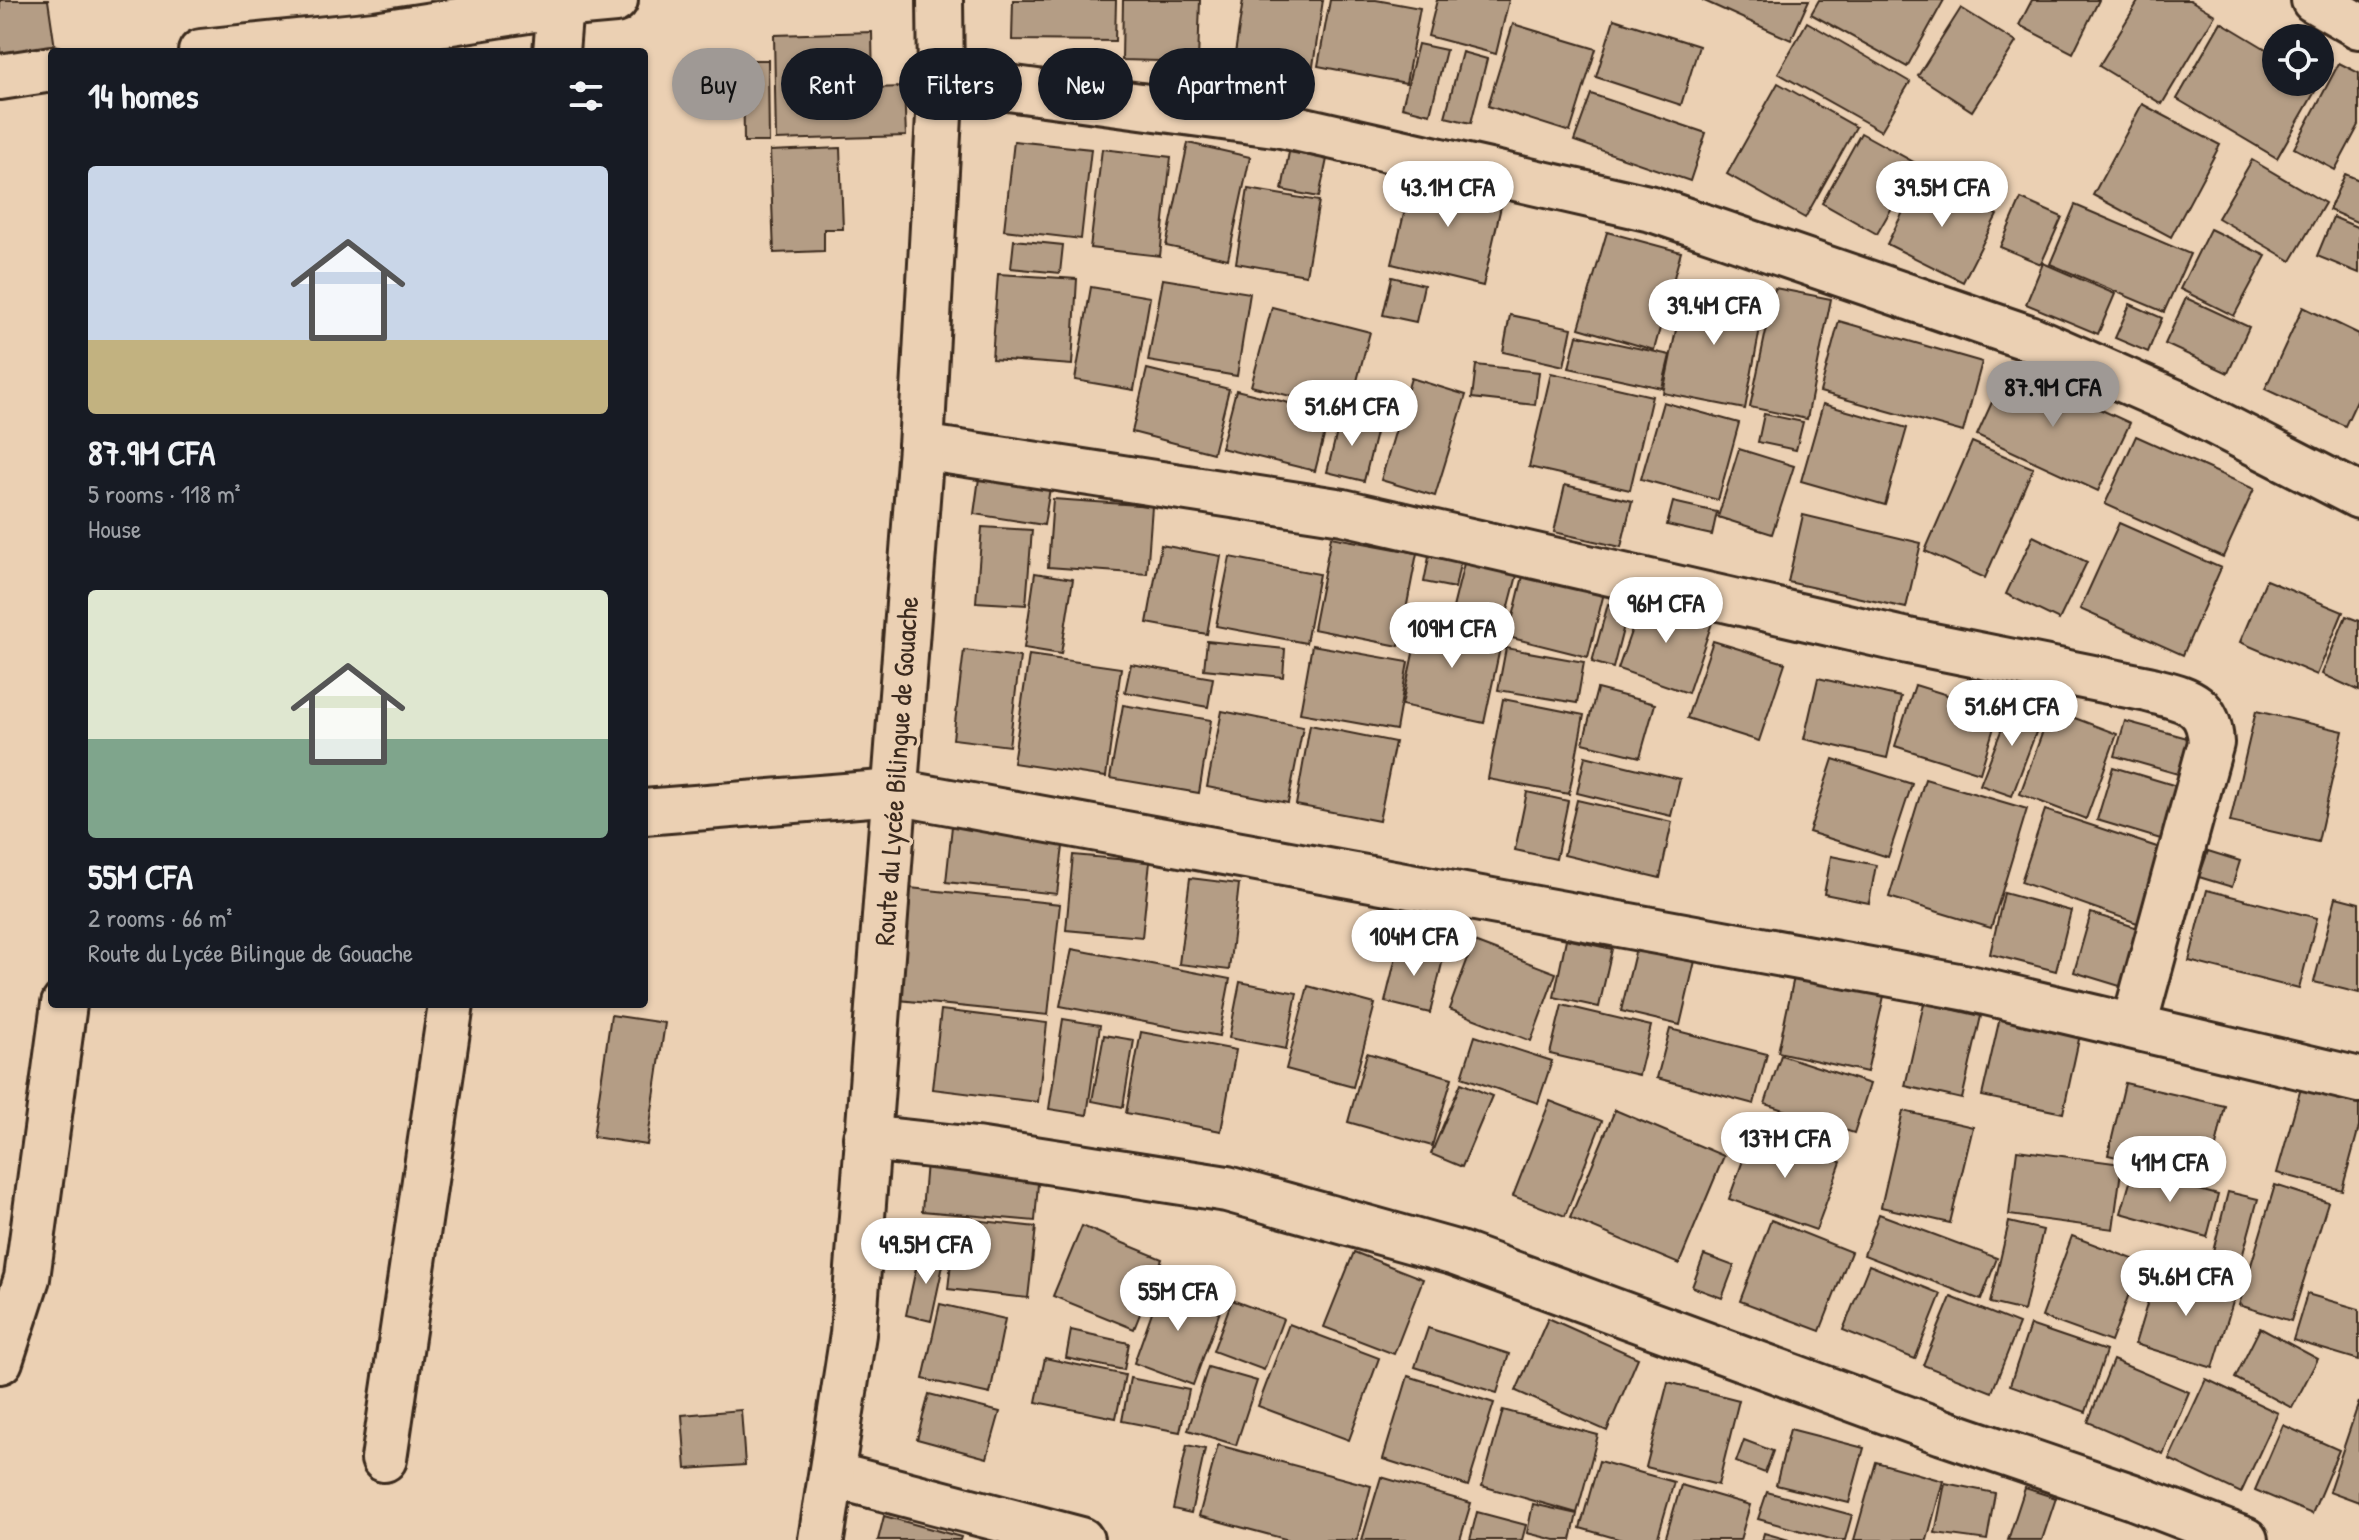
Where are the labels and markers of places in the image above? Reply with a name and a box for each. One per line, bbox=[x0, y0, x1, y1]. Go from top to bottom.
pin: 43.1M CFA bbox=[1356, 161, 1540, 229]
pin: 39.5M CFA bbox=[1850, 161, 2034, 229]
pin: 39.4M CFA bbox=[1622, 279, 1806, 347]
pin: 87.9M CFA bbox=[1961, 361, 2145, 429]
pin: 51.6M CFA bbox=[1260, 380, 1444, 448]
pin: 96M CFA bbox=[1592, 577, 1740, 645]
pin: 109M CFA bbox=[1369, 602, 1535, 670]
pin: 51.6M CFA bbox=[1920, 680, 2104, 748]
pin: 104M CFA bbox=[1331, 910, 1497, 978]
pin: 137M CFA bbox=[1702, 1112, 1868, 1180]
pin: 41M CFA bbox=[2096, 1136, 2244, 1204]
pin: 49.5M CFA bbox=[834, 1218, 1018, 1286]
pin: 54.6M CFA bbox=[2094, 1250, 2278, 1318]
pin: 55M CFA bbox=[1104, 1265, 1252, 1333]

